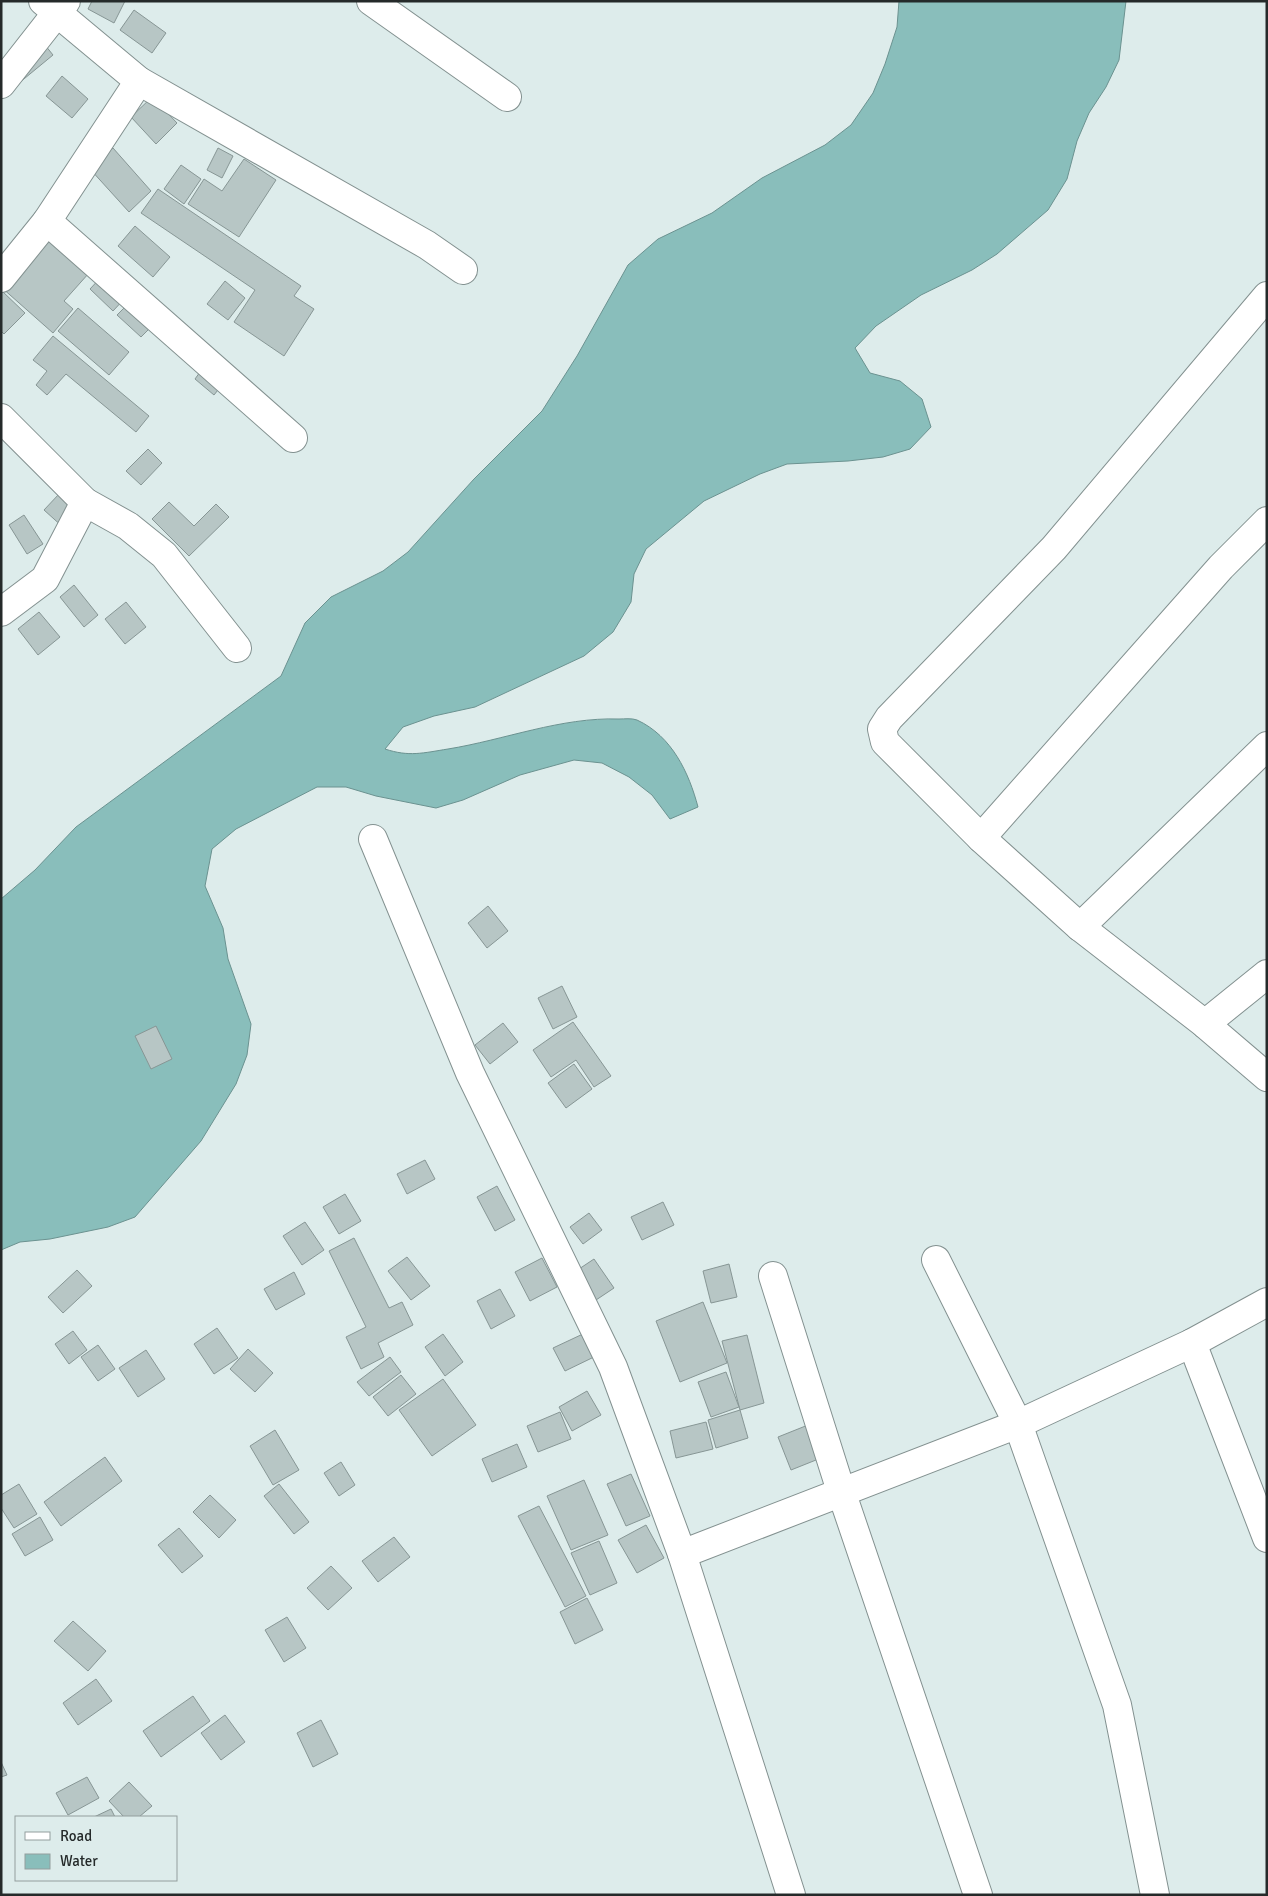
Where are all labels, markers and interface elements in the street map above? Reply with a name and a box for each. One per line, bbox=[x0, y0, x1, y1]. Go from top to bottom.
legend bbox=[15, 1816, 178, 1881]
text: Road bbox=[60, 1827, 92, 1845]
text: Water bbox=[60, 1852, 98, 1870]

